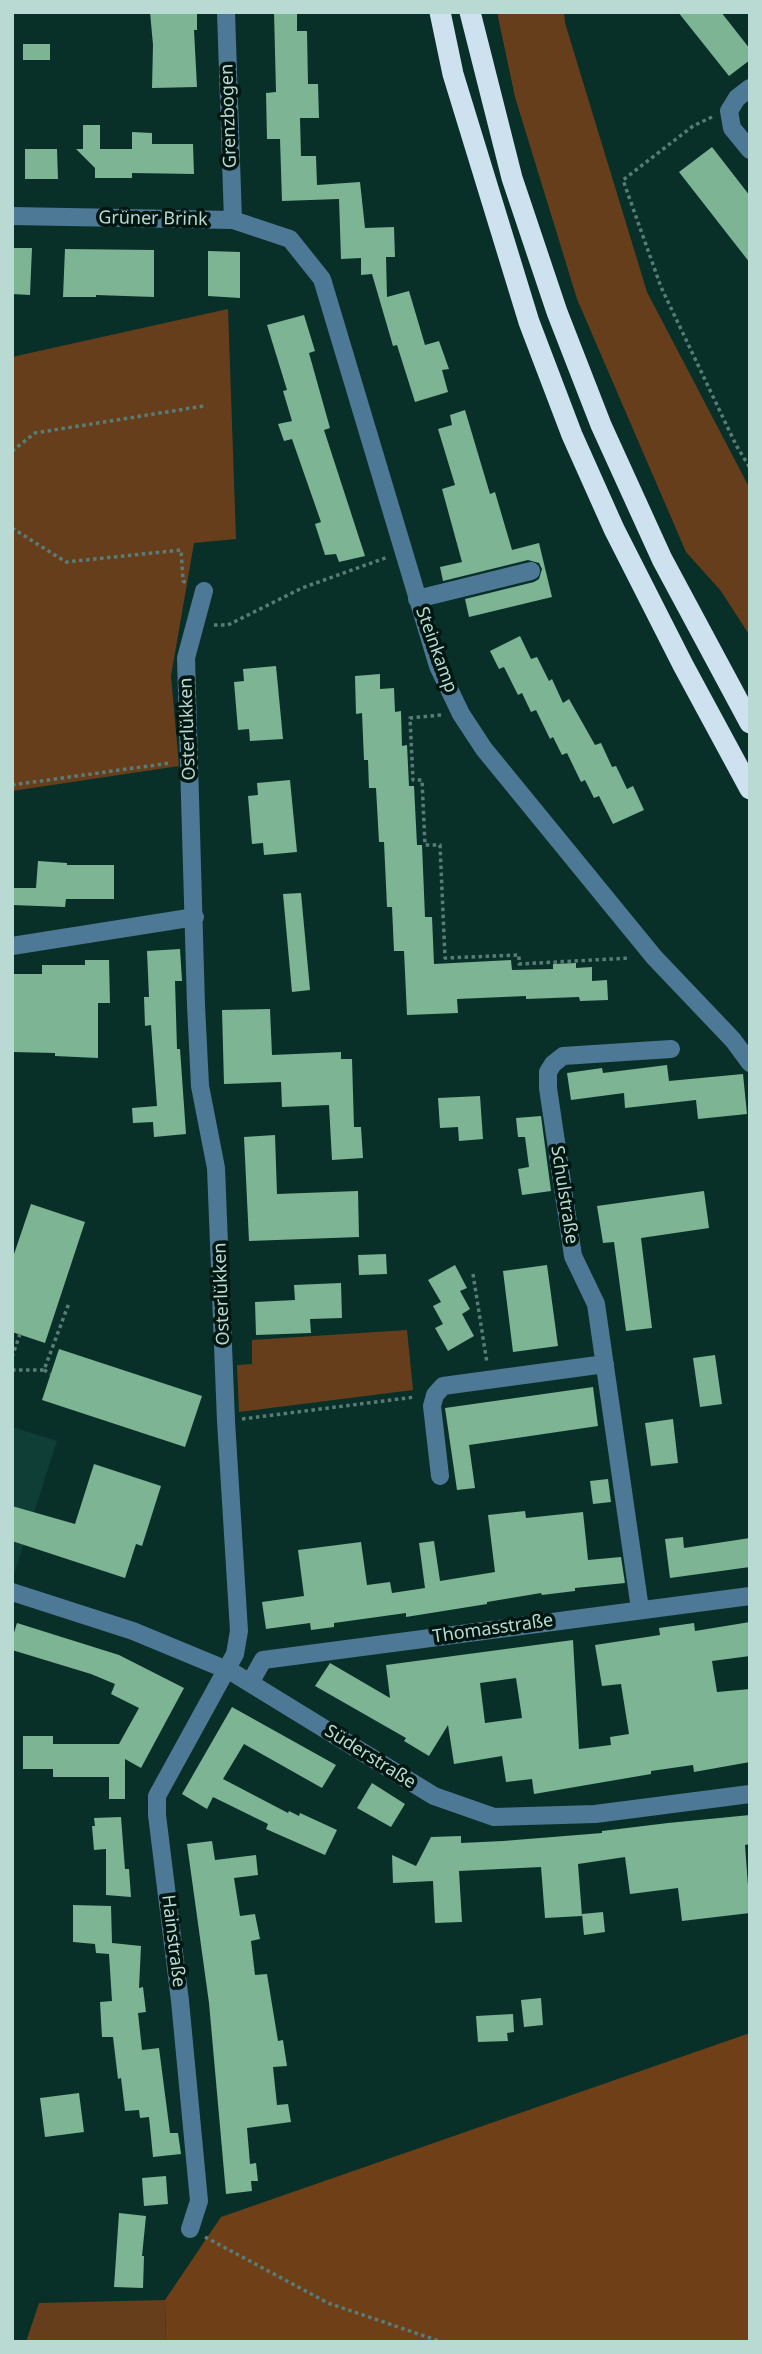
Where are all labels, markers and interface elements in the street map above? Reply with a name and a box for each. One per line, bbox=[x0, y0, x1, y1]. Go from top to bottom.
street label: Grenzbogen bbox=[216, 64, 242, 168]
street label: Grüner Brink bbox=[98, 207, 208, 231]
street label: Steinkamp bbox=[410, 604, 462, 696]
street label: Osterlükken bbox=[175, 677, 201, 781]
street label: Schulstraße bbox=[546, 1144, 582, 1246]
street label: Osterlükken bbox=[209, 1242, 235, 1346]
street label: Thomasstraße bbox=[431, 1610, 555, 1648]
street label: Süderstraße bbox=[320, 1720, 420, 1794]
street label: Hainstraße bbox=[157, 1894, 189, 1988]

